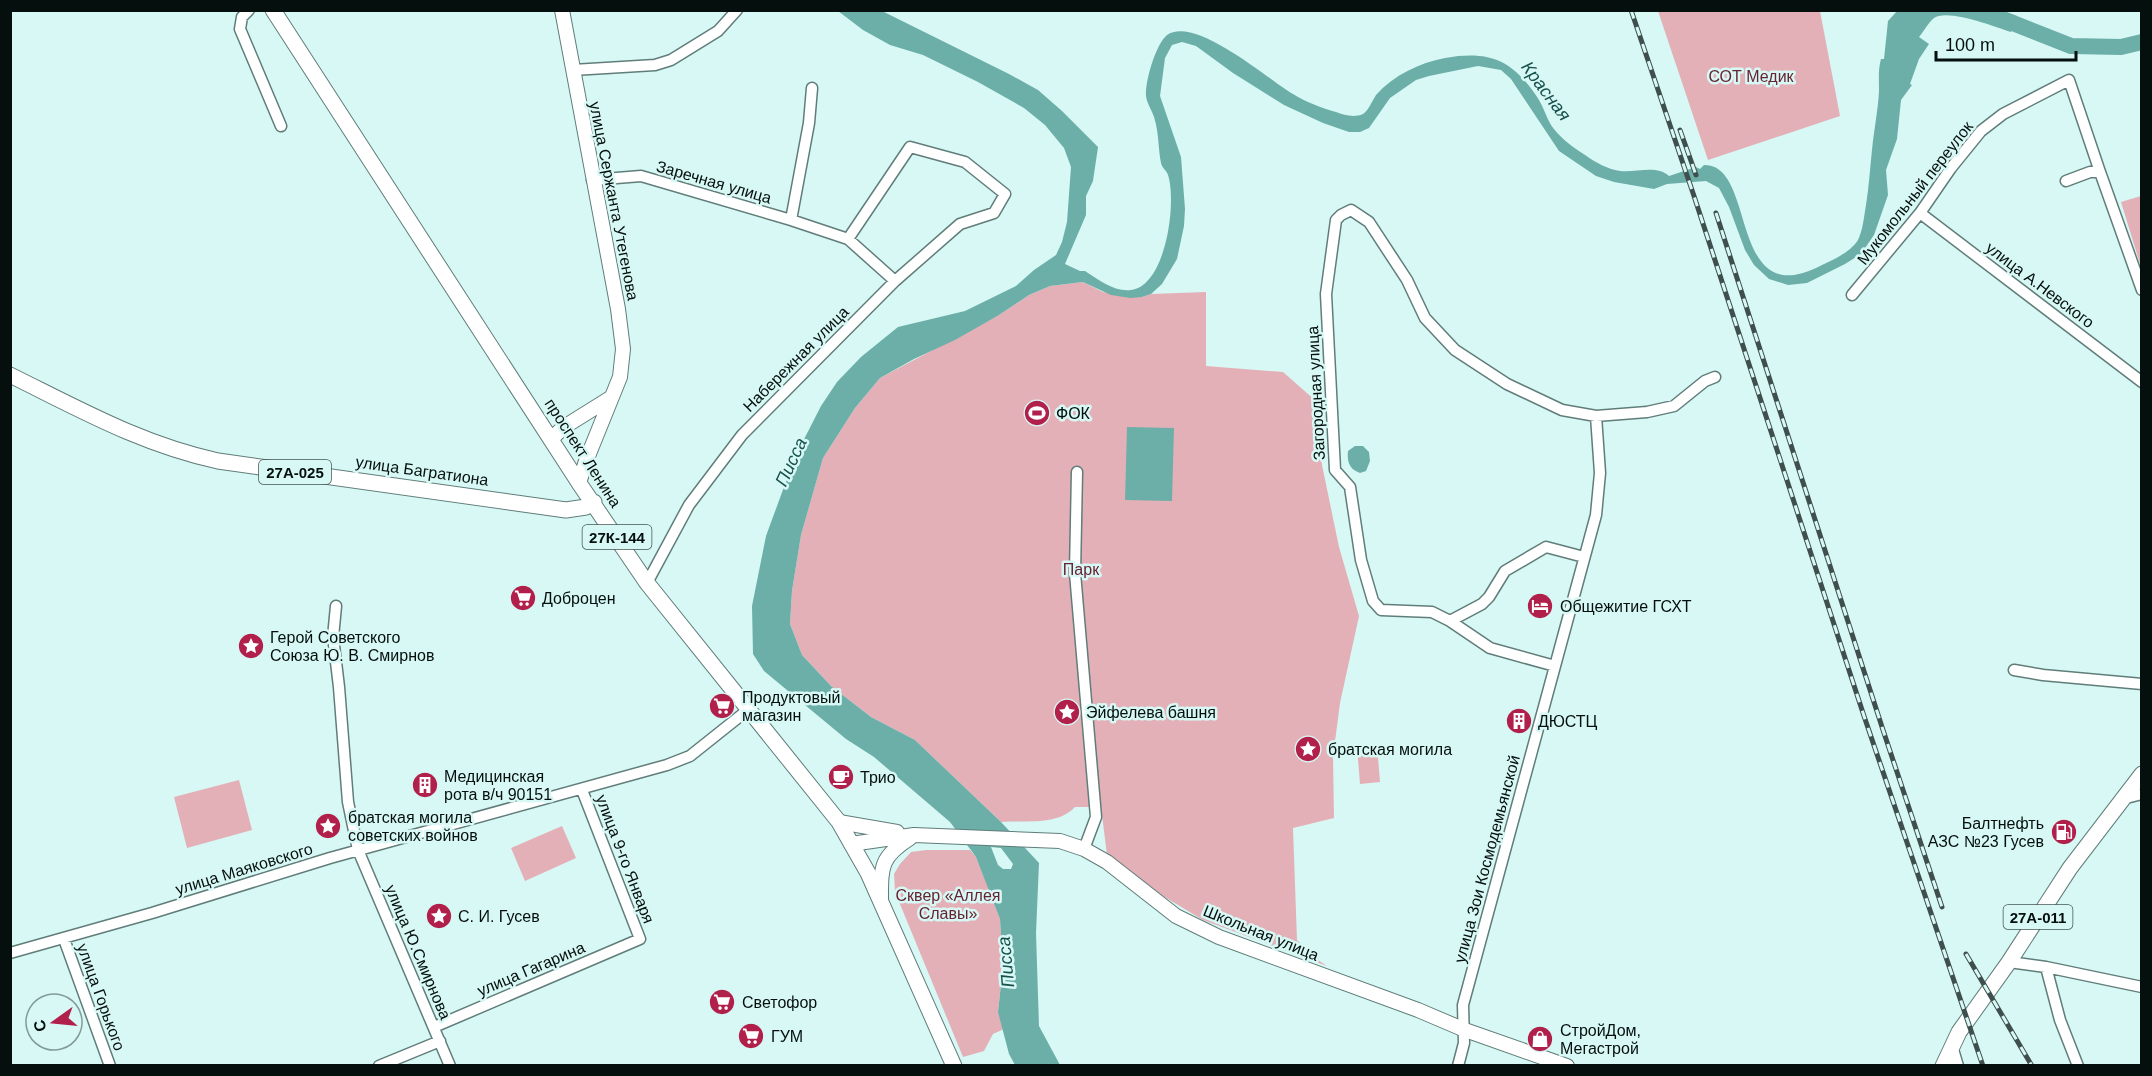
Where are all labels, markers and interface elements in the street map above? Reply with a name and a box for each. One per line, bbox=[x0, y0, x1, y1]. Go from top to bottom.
scale bar bbox=[1936, 24, 2076, 62]
text: 100 m bbox=[1945, 35, 1995, 55]
water label: Красная bbox=[1517, 57, 1575, 125]
park label: СОТ Медик bbox=[1708, 68, 1795, 85]
street label: улица Сержанта Утегенова bbox=[586, 100, 642, 302]
street label: Мукомольный переулок bbox=[1854, 117, 1977, 268]
street label: Заречная улица bbox=[654, 157, 774, 207]
street label: улица А.Невского bbox=[1983, 239, 2097, 331]
street label: Набережная улица bbox=[740, 303, 852, 415]
street label: Загородная улица bbox=[1304, 325, 1328, 461]
street label: проспект Ленина bbox=[542, 396, 624, 510]
sports icon: ФОК bbox=[1022, 398, 1052, 428]
place label: ФОК bbox=[1056, 405, 1091, 422]
water label: Писса bbox=[771, 435, 811, 489]
street label: улица Багратиона bbox=[354, 453, 490, 489]
road number: 27А-025 bbox=[259, 460, 331, 484]
road number: 27К-144 bbox=[582, 525, 652, 549]
park label: Парк bbox=[1063, 561, 1100, 578]
supermarket icon: Доброцен bbox=[508, 583, 538, 613]
place label: Доброцен bbox=[542, 590, 616, 607]
hotel icon: Общежитие ГСХТ bbox=[1525, 591, 1555, 621]
place label: Общежитие ГСХТ bbox=[1560, 598, 1692, 615]
place label: Герой Советского Союза Ю. В. Смирнов bbox=[270, 629, 434, 664]
place icon: Герой Советского Союза Ю. В. Смирнов bbox=[236, 631, 266, 661]
place label: Продуктовый магазин bbox=[742, 689, 840, 724]
supermarket icon: Продуктовый магазин bbox=[707, 691, 737, 721]
place icon: Эйфелева башня bbox=[1052, 697, 1082, 727]
place label: Эйфелева башня bbox=[1086, 704, 1216, 721]
building icon: ДЮСТЦ bbox=[1504, 706, 1534, 736]
place label: ДЮСТЦ bbox=[1538, 713, 1598, 730]
place icon: братская могила bbox=[1293, 734, 1323, 764]
place label: братская могила bbox=[1328, 741, 1452, 758]
street label: улица Зои Космодемьянской bbox=[1451, 753, 1523, 965]
cafe icon: Трио bbox=[826, 762, 856, 792]
place label: Медицинская рота в/ч 90151 bbox=[444, 768, 552, 803]
place label: Трио bbox=[860, 769, 896, 786]
building icon: Медицинская рота в/ч 90151 bbox=[410, 770, 440, 800]
street label: улица 9-го Января bbox=[593, 792, 657, 926]
place label: братская могила советских войнов bbox=[348, 809, 478, 844]
place icon: братская могила советских войнов bbox=[313, 811, 343, 841]
place label: Балтнефть АЗС №23 Гусев bbox=[1928, 815, 2044, 850]
fuel station icon: Балтнефть АЗС №23 Гусев bbox=[2049, 817, 2079, 847]
street label: улица Маяковского bbox=[173, 840, 315, 898]
street label: улица Ю.Смирнова bbox=[382, 882, 454, 1022]
park label: Сквер «Аллея Славы» bbox=[896, 887, 1000, 922]
place icon: С. И. Гусев bbox=[424, 901, 454, 931]
street label: Школьная улица bbox=[1201, 902, 1321, 964]
road number: 27А-011 bbox=[2004, 905, 2072, 929]
place label: С. И. Гусев bbox=[458, 908, 540, 925]
water label: Писса bbox=[994, 936, 1018, 988]
street label: улица Гагарина bbox=[475, 939, 587, 999]
street label: улица Горького bbox=[74, 941, 128, 1053]
supermarket icon: Светофор bbox=[707, 987, 737, 1017]
north arrow bbox=[24, 992, 84, 1052]
place label: Светофор bbox=[742, 994, 817, 1011]
text: С bbox=[30, 1018, 50, 1034]
supermarket icon: ГУМ bbox=[736, 1021, 766, 1051]
place label: СтройДом, Мегастрой bbox=[1560, 1022, 1641, 1057]
shop icon: СтройДом, Мегастрой bbox=[1525, 1024, 1555, 1054]
place label: ГУМ bbox=[771, 1028, 803, 1045]

